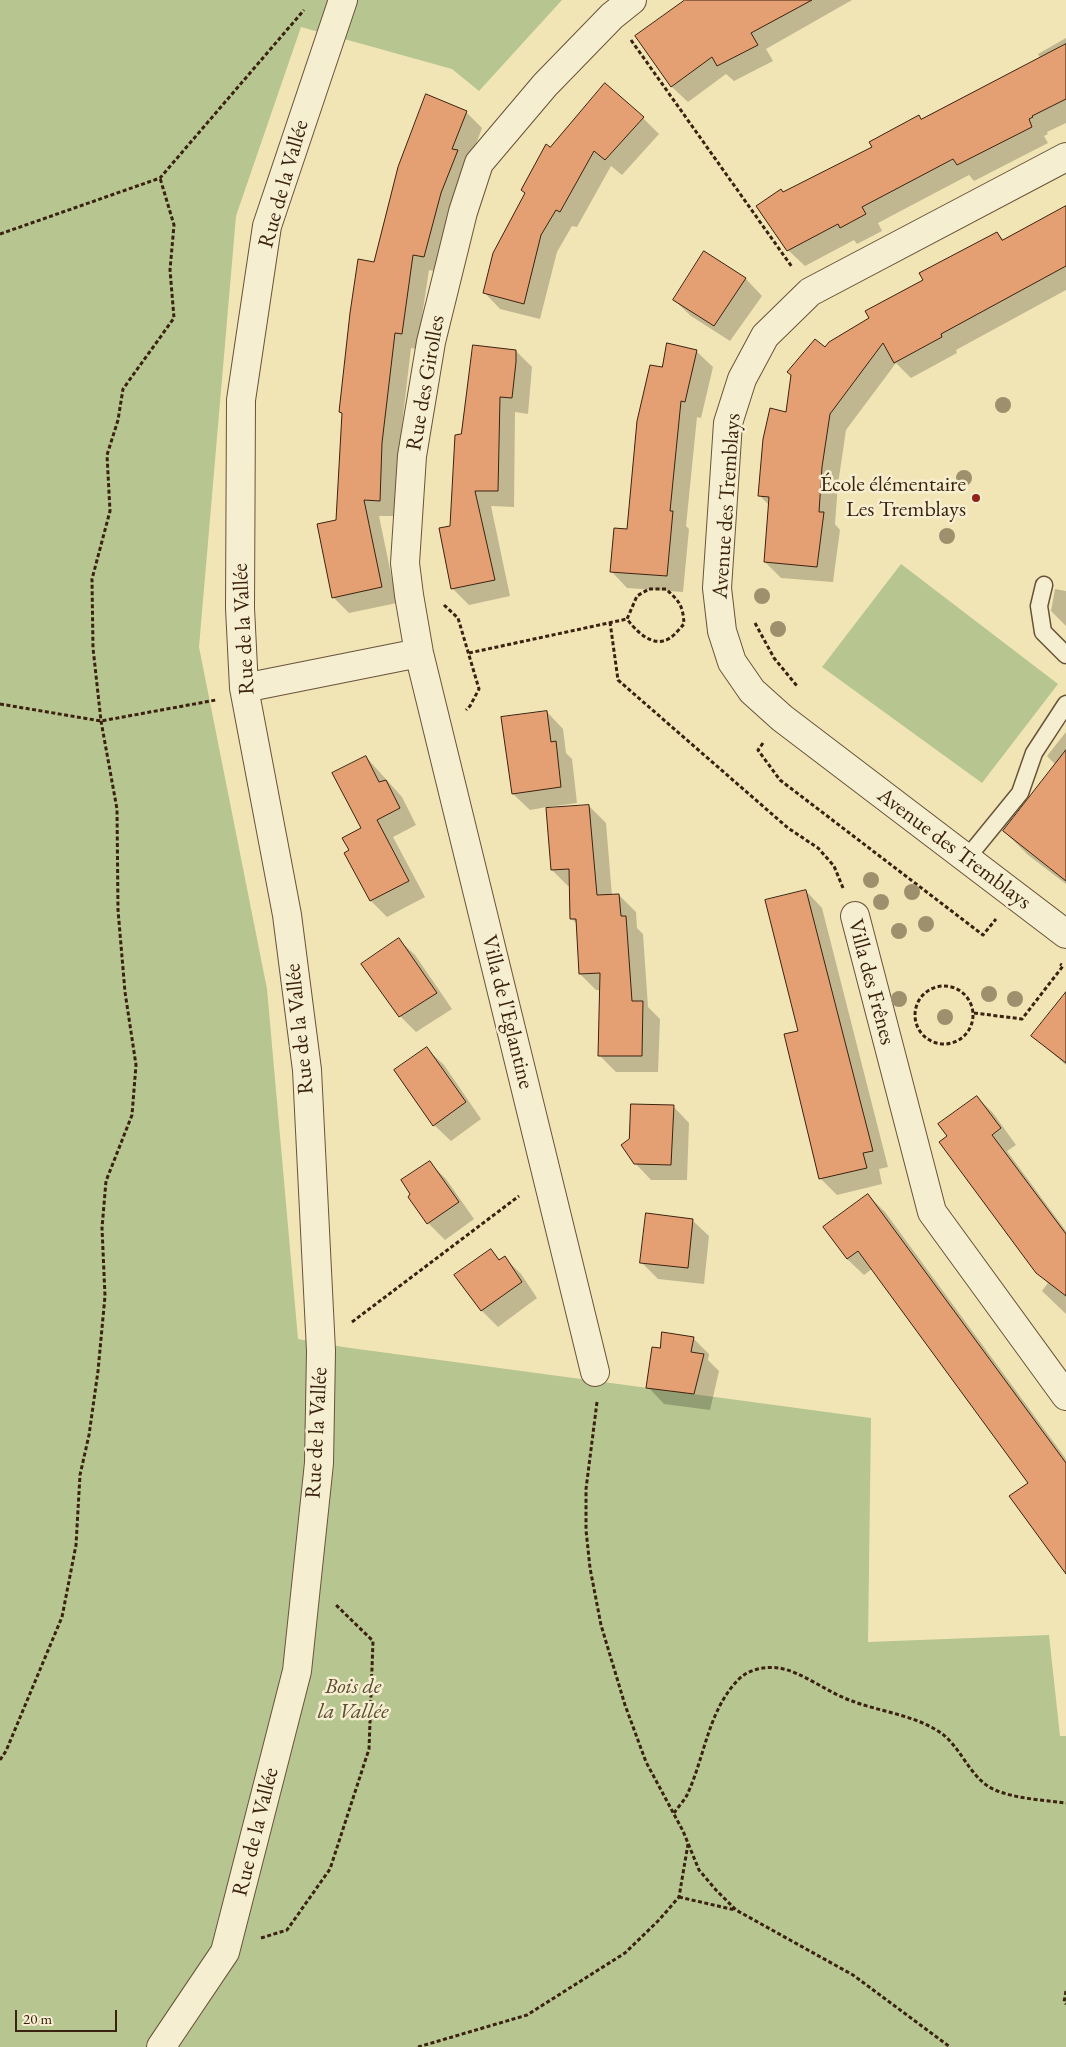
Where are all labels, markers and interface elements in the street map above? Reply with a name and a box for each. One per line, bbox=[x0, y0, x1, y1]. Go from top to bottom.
street label: Rue de la Vallée bbox=[253, 117, 315, 251]
street label: Rue des Girolles bbox=[401, 313, 451, 453]
street label: Avenue des Tremblays bbox=[707, 412, 747, 600]
place label: École élémentaire Les Tremblays bbox=[820, 472, 966, 524]
marker: École élémentaire Les Tremblays bbox=[970, 492, 982, 504]
street label: Rue de la Vallée bbox=[227, 563, 261, 695]
street label: Avenue des Tremblays bbox=[872, 783, 1036, 915]
street label: Villa des Frênes bbox=[842, 916, 900, 1048]
street label: Villa de l'Eglantine bbox=[475, 932, 539, 1092]
street label: Rue de la Vallée bbox=[280, 962, 320, 1096]
street label: Rue de la Vallée bbox=[300, 1367, 334, 1499]
park label: Bois de la Vallée bbox=[317, 1674, 389, 1725]
street label: Rue de la Vallée bbox=[227, 1765, 285, 1899]
scale bar bbox=[18, 2000, 120, 2032]
text: 20 m bbox=[23, 2009, 52, 2028]

